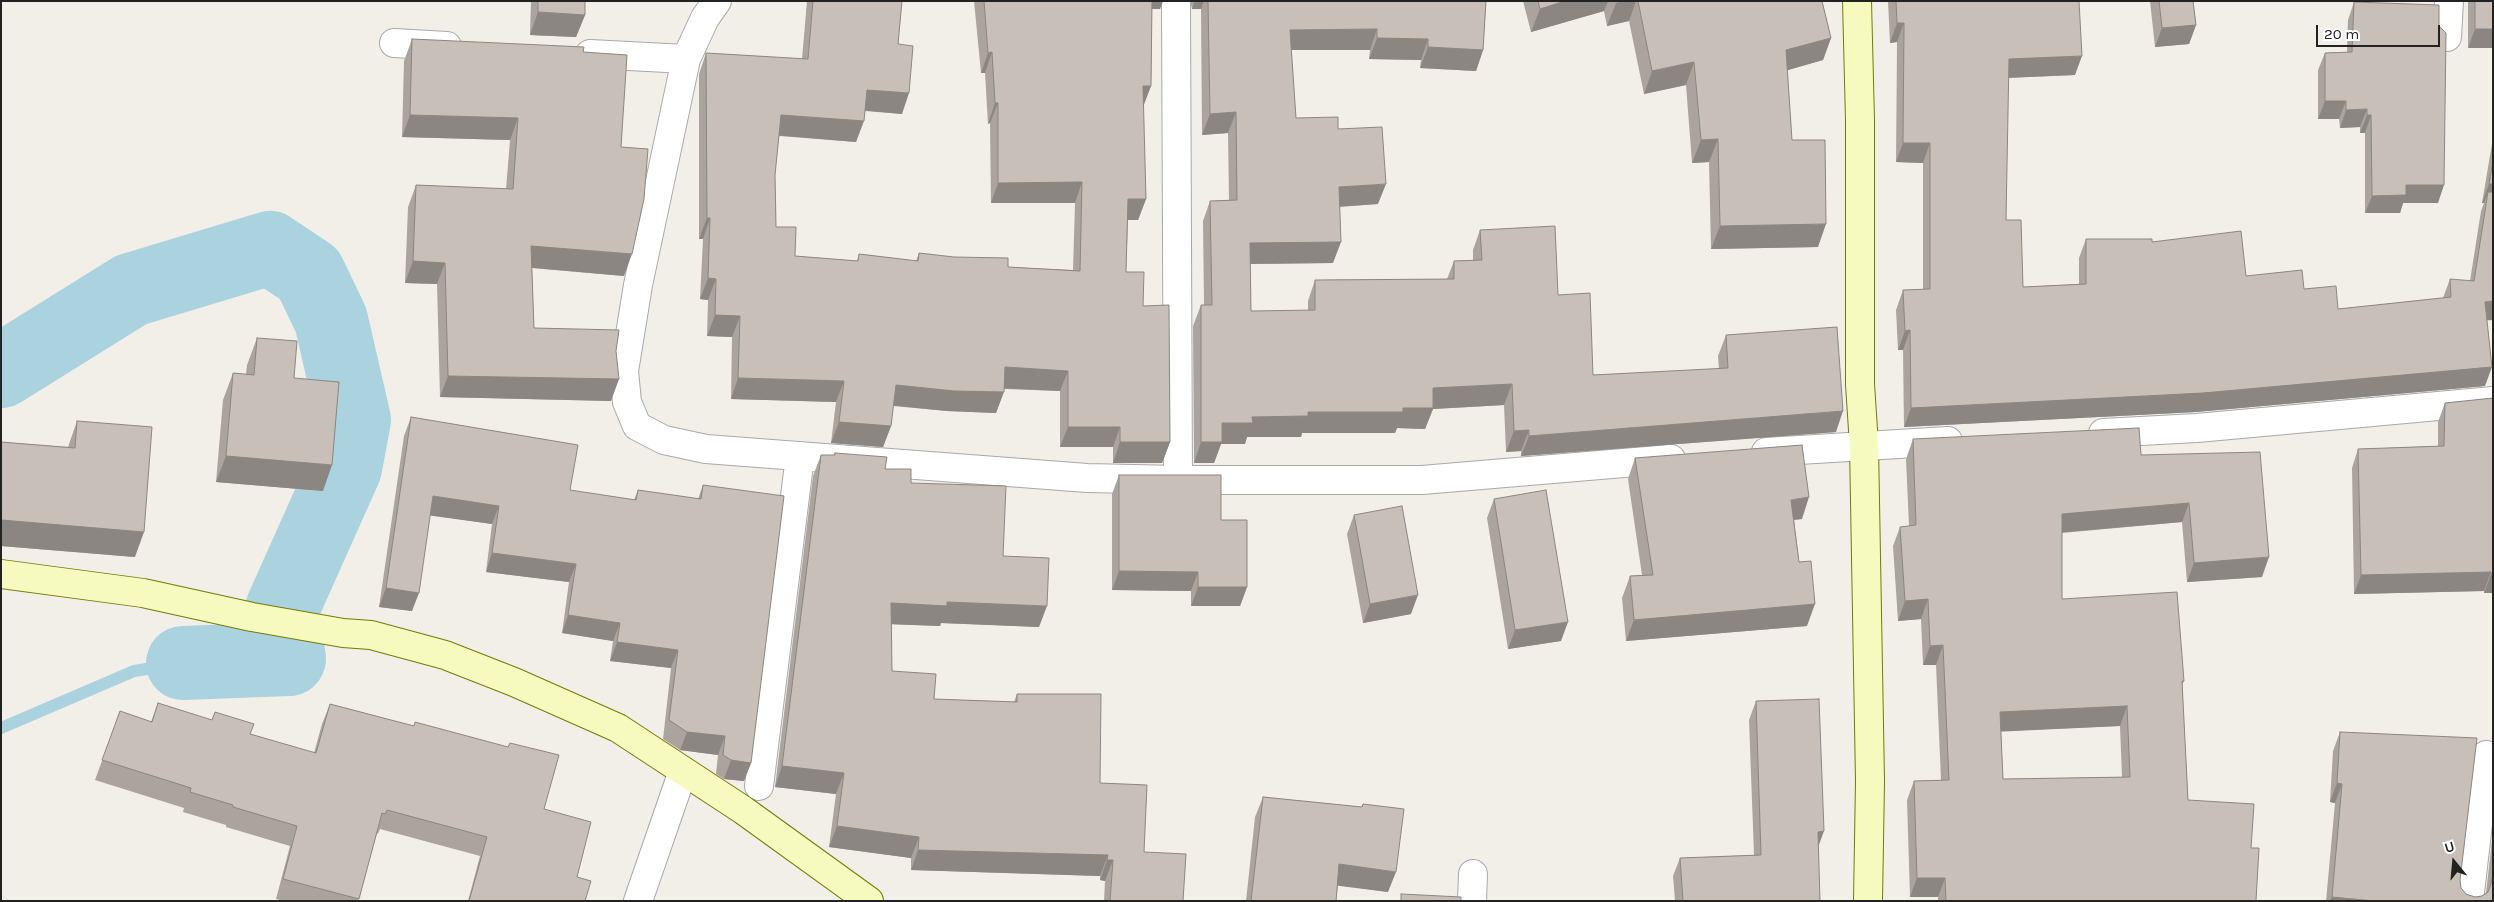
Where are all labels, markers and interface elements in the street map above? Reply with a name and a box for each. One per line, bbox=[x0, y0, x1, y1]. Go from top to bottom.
scale bar bbox=[2319, 15, 2443, 47]
text: 20 m bbox=[2324, 25, 2359, 43]
north arrow bbox=[2429, 837, 2479, 887]
text: U bbox=[2442, 838, 2457, 857]

